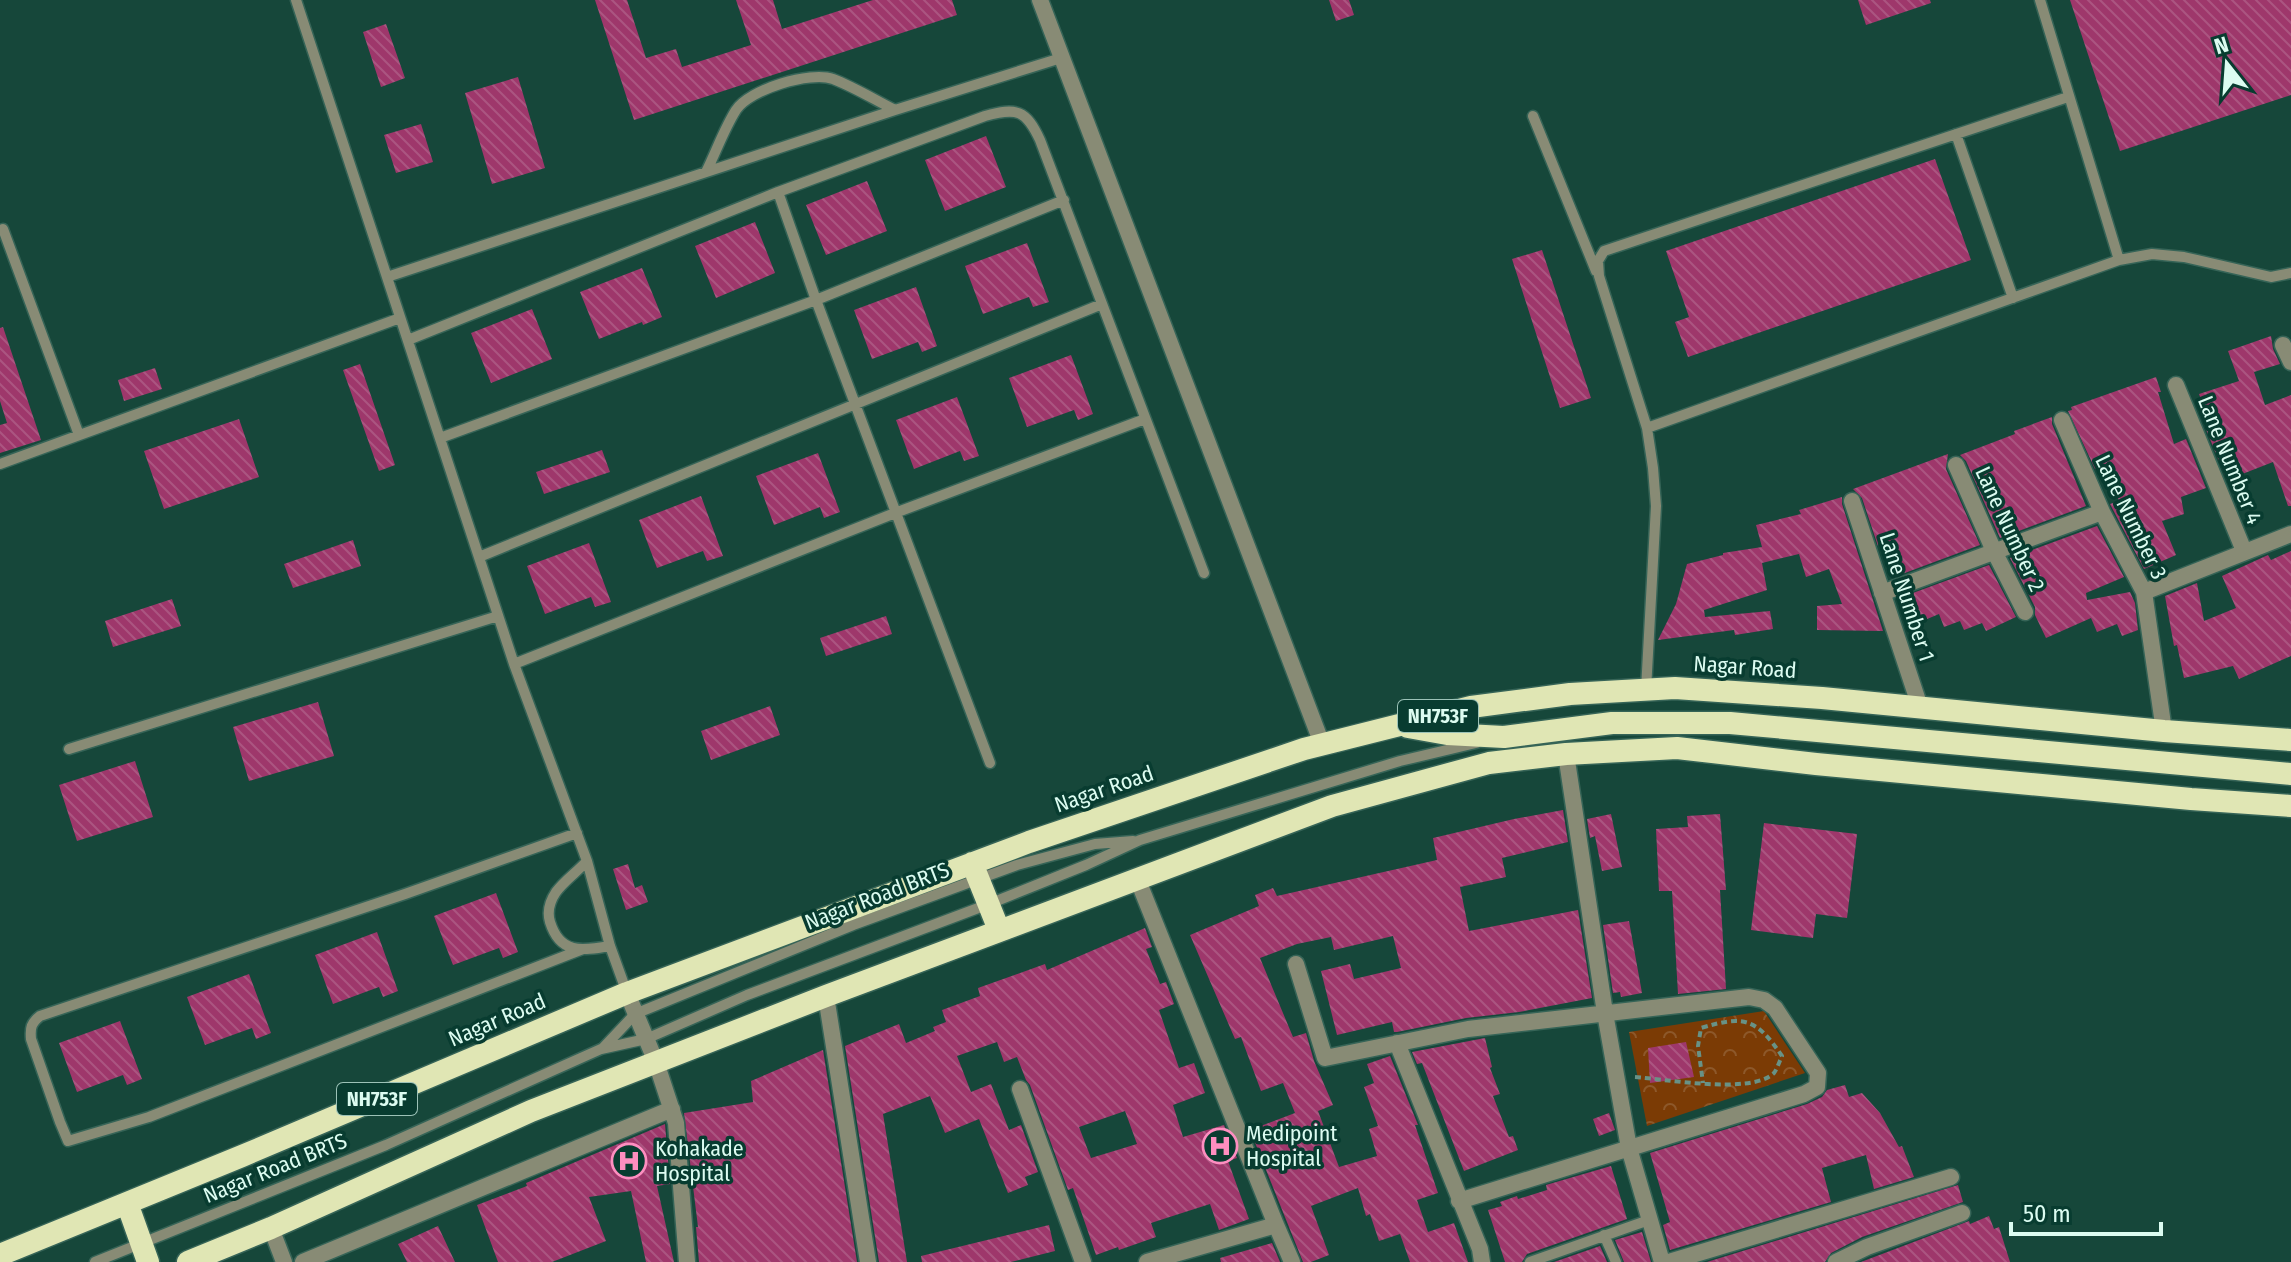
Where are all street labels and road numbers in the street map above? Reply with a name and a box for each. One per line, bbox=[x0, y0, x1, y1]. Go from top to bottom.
street label: Lane Number 4 bbox=[2192, 392, 2268, 528]
street label: Lane Number 3 bbox=[2089, 450, 2173, 584]
street label: Lane Number 2 bbox=[1969, 462, 2051, 596]
street label: Lane Number 1 bbox=[1873, 529, 1941, 665]
street label: Nagar Road bbox=[1693, 650, 1797, 684]
road number: NH753F bbox=[1398, 700, 1478, 732]
street label: Nagar Road bbox=[1051, 759, 1157, 819]
street label: Nagar Road BRTS bbox=[801, 856, 953, 936]
street label: Nagar Road bbox=[444, 987, 550, 1053]
road number: NH753F bbox=[337, 1083, 417, 1115]
street label: Nagar Road BRTS bbox=[199, 1127, 351, 1209]

